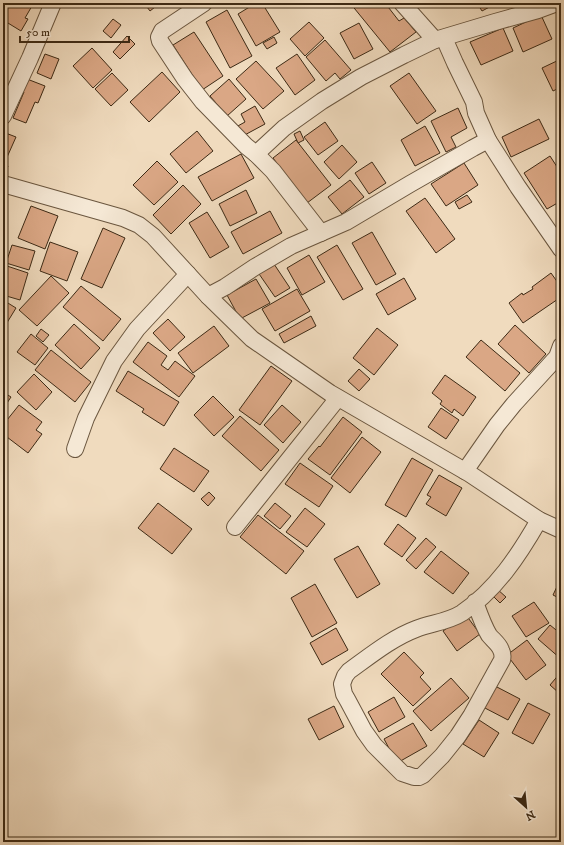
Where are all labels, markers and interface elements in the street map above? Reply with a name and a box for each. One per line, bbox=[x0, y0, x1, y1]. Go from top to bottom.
scale bar bbox=[20, 18, 129, 44]
text: 50 m bbox=[26, 25, 50, 40]
north arrow bbox=[506, 787, 546, 827]
text: N bbox=[523, 807, 537, 823]

